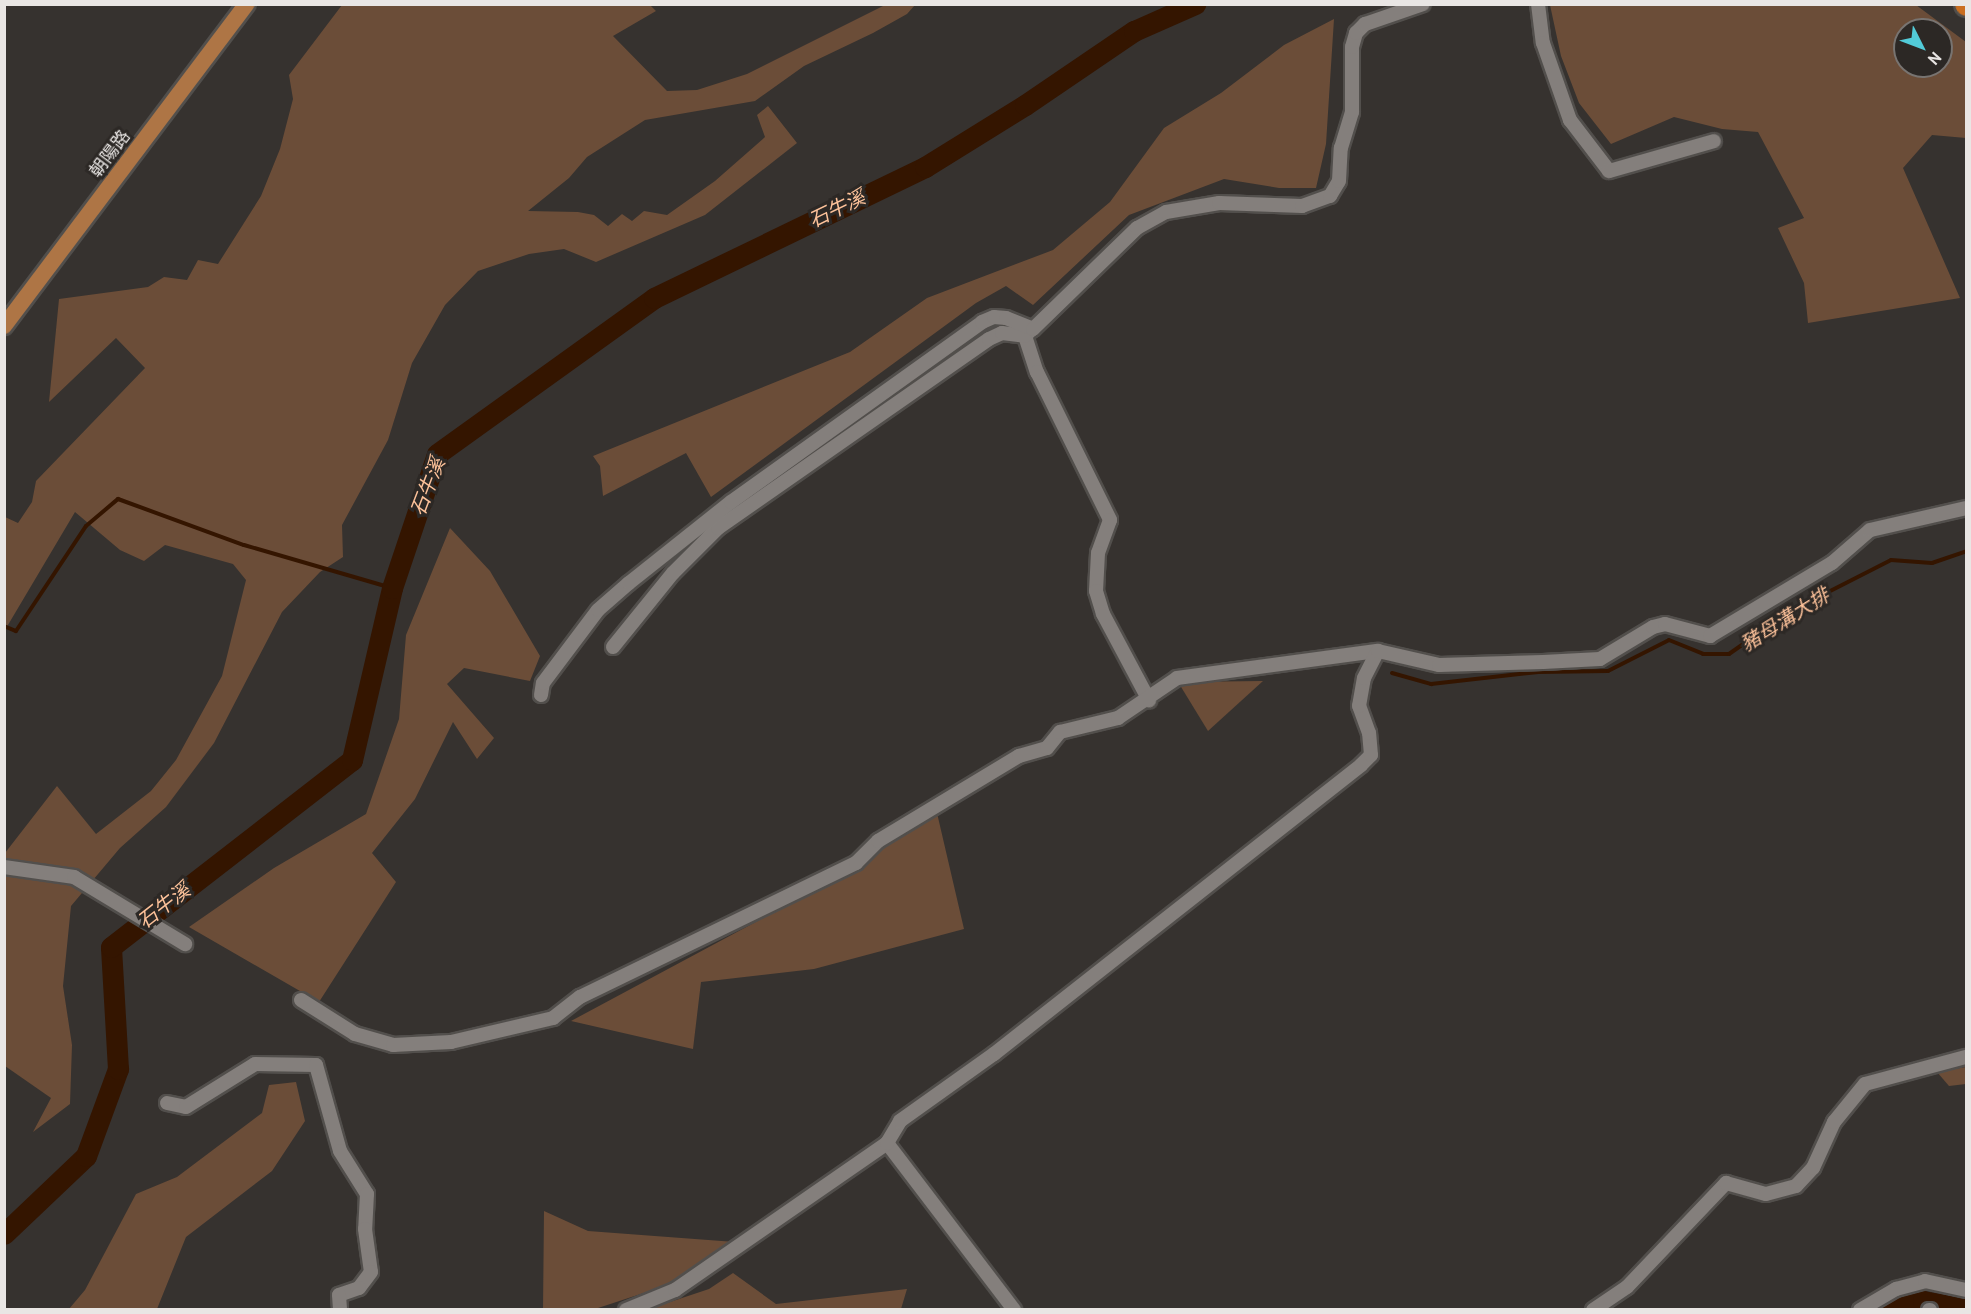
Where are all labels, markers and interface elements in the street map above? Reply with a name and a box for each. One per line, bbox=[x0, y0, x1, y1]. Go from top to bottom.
north arrow bbox=[1893, 18, 1953, 78]
text: N bbox=[1924, 48, 1946, 69]
street label: 朝陽路 bbox=[85, 126, 135, 182]
water label: 石牛溪 bbox=[805, 185, 869, 233]
water label: 石牛溪 bbox=[406, 455, 450, 519]
water label: 豬母溝大排 bbox=[1736, 583, 1834, 657]
water label: 石牛溪 bbox=[133, 878, 195, 934]

